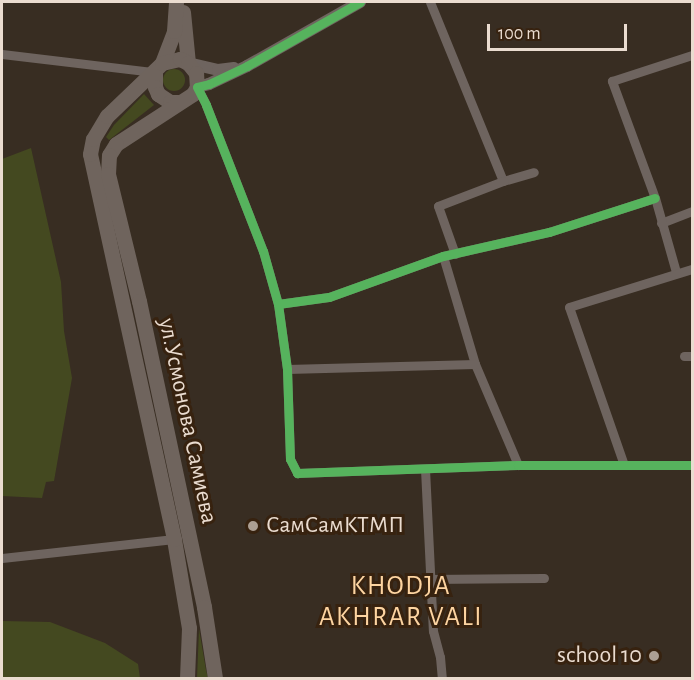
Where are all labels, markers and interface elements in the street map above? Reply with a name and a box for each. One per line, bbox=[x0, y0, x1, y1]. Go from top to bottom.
scale bar bbox=[490, 12, 630, 50]
text: 100 m bbox=[498, 25, 541, 43]
street label: ул.Усмонова Самиева bbox=[151, 316, 223, 526]
place label: СамСамКТМП bbox=[266, 512, 404, 540]
marker: СамСамКТМП bbox=[244, 517, 262, 535]
district label: KHODJA AKHRAR VALI bbox=[319, 569, 483, 632]
place label: school 10 bbox=[557, 642, 642, 670]
marker: school 10 bbox=[647, 649, 661, 663]

